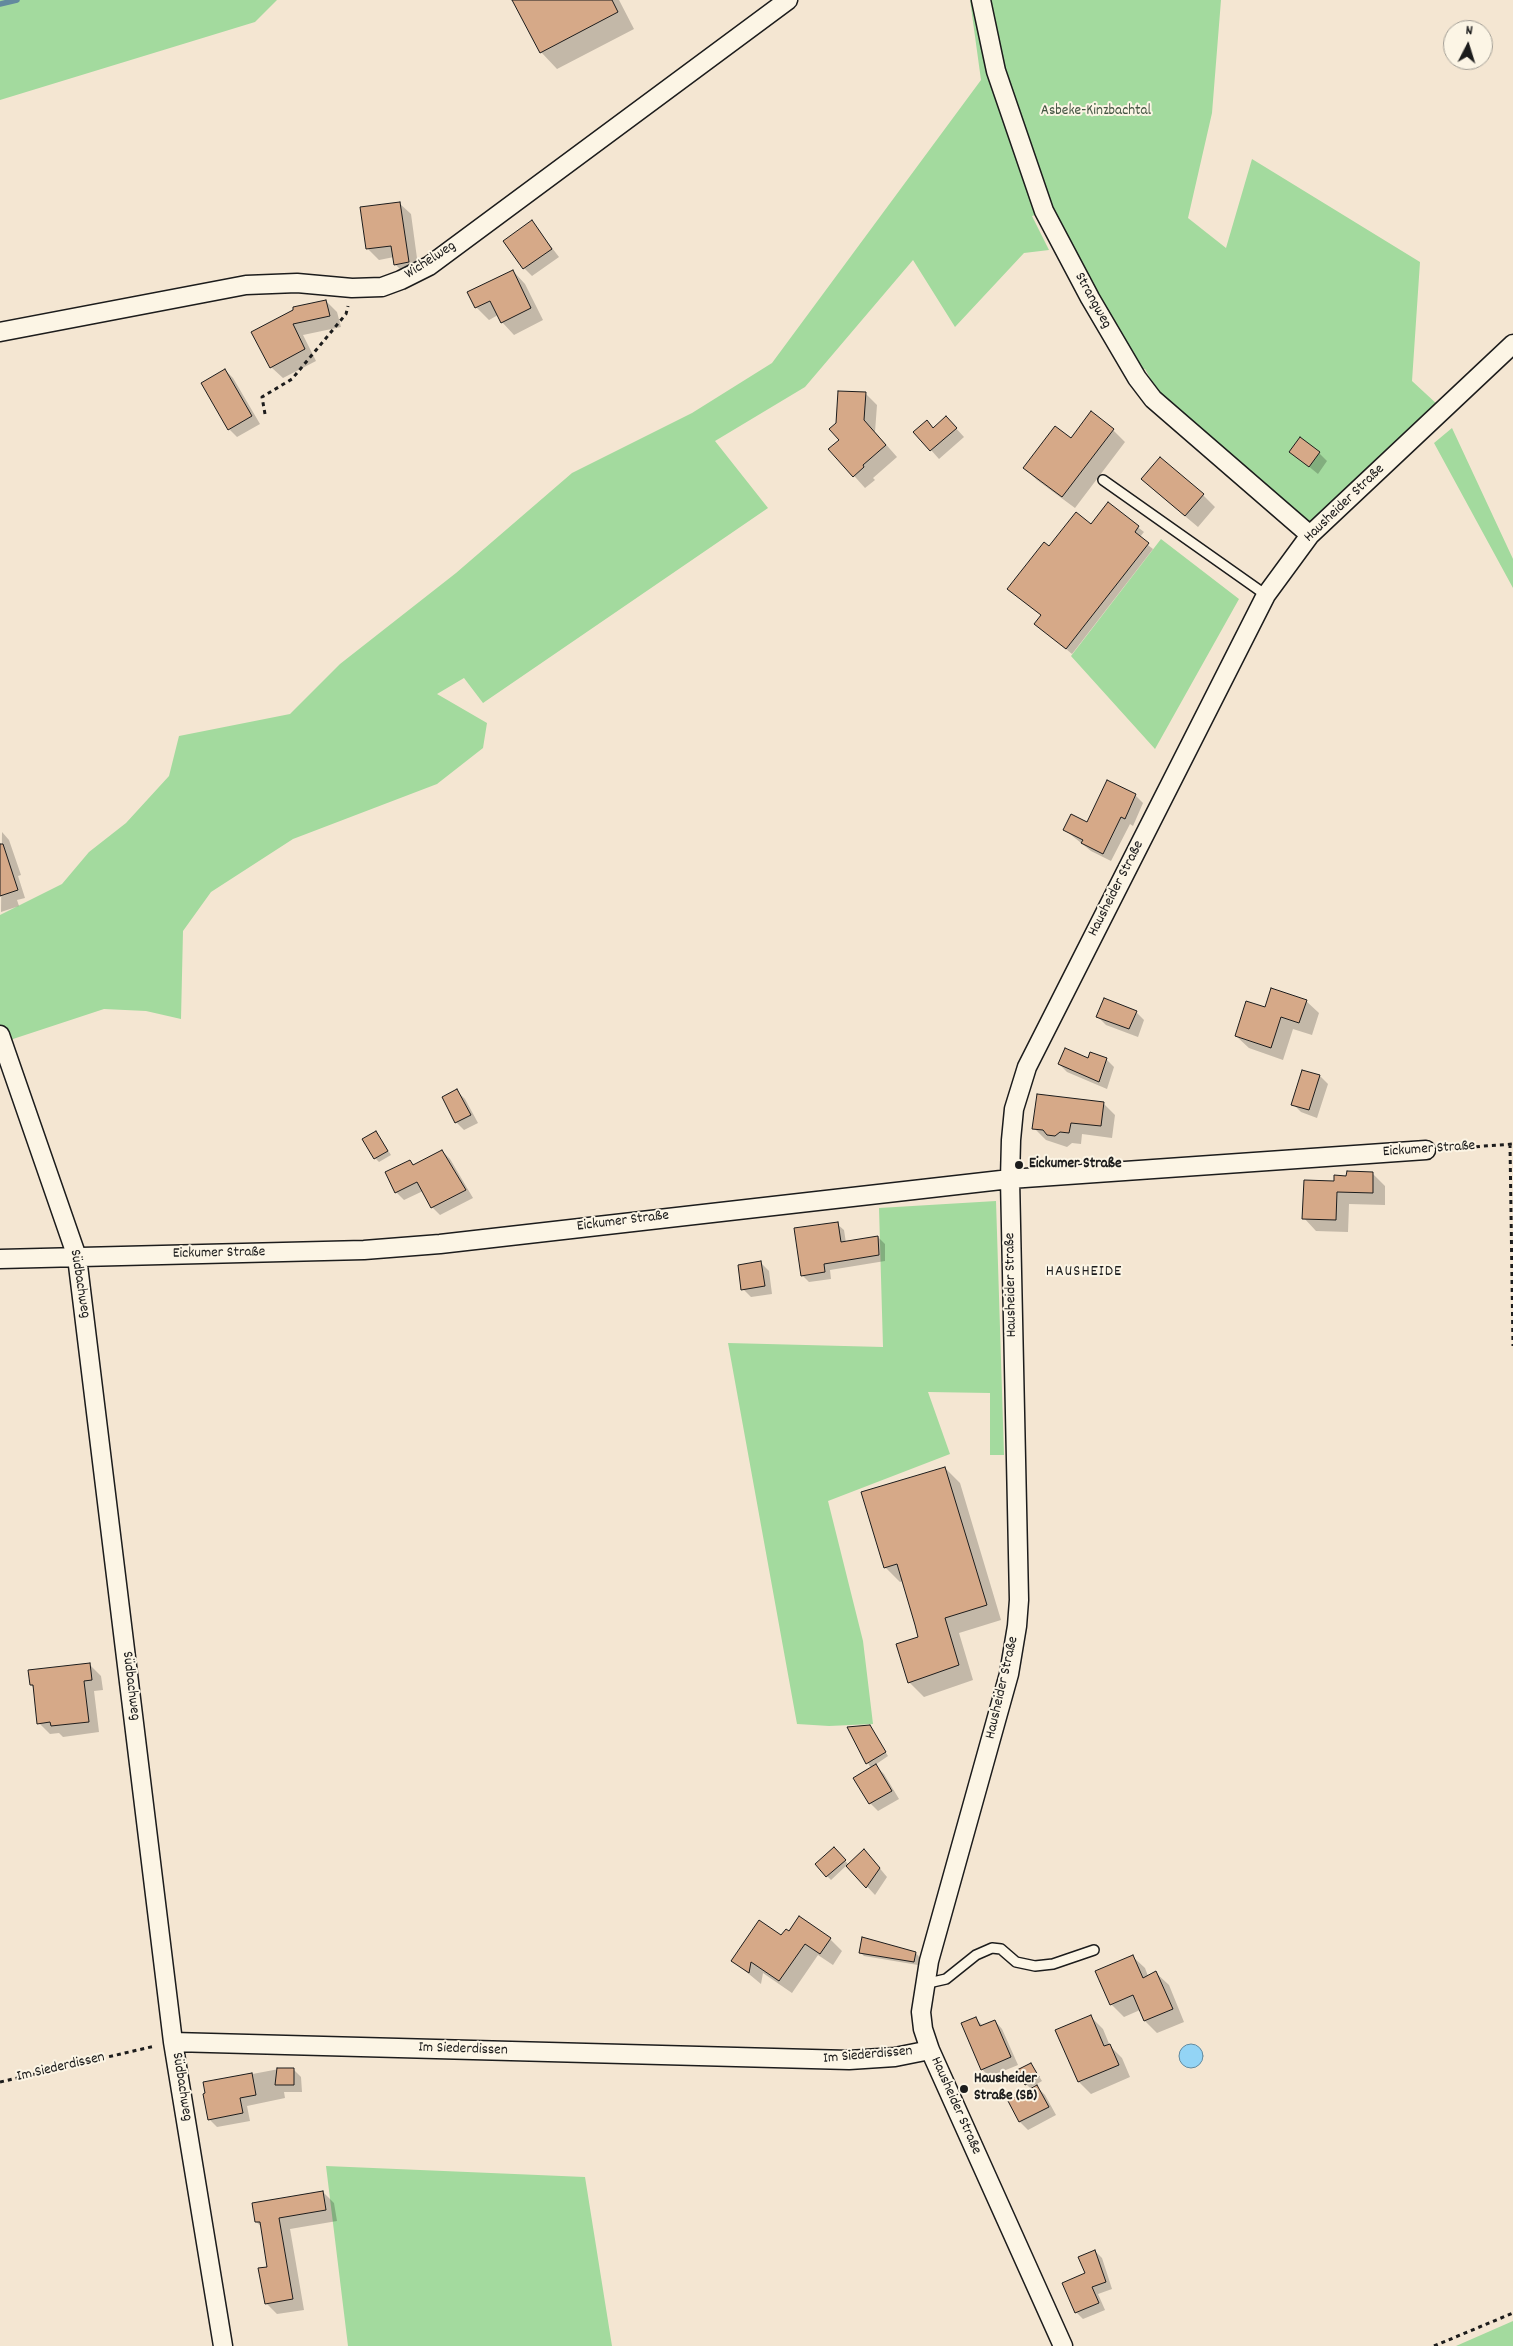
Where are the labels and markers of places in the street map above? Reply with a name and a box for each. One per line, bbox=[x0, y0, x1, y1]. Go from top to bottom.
place label: Eickumer Straße bbox=[1029, 1156, 1122, 1174]
marker: Eickumer Straße bbox=[1013, 1159, 1025, 1171]
place label: Hausheider Straße (SB) bbox=[974, 2071, 1037, 2106]
marker: Hausheider Straße (SB) bbox=[958, 2083, 970, 2095]

